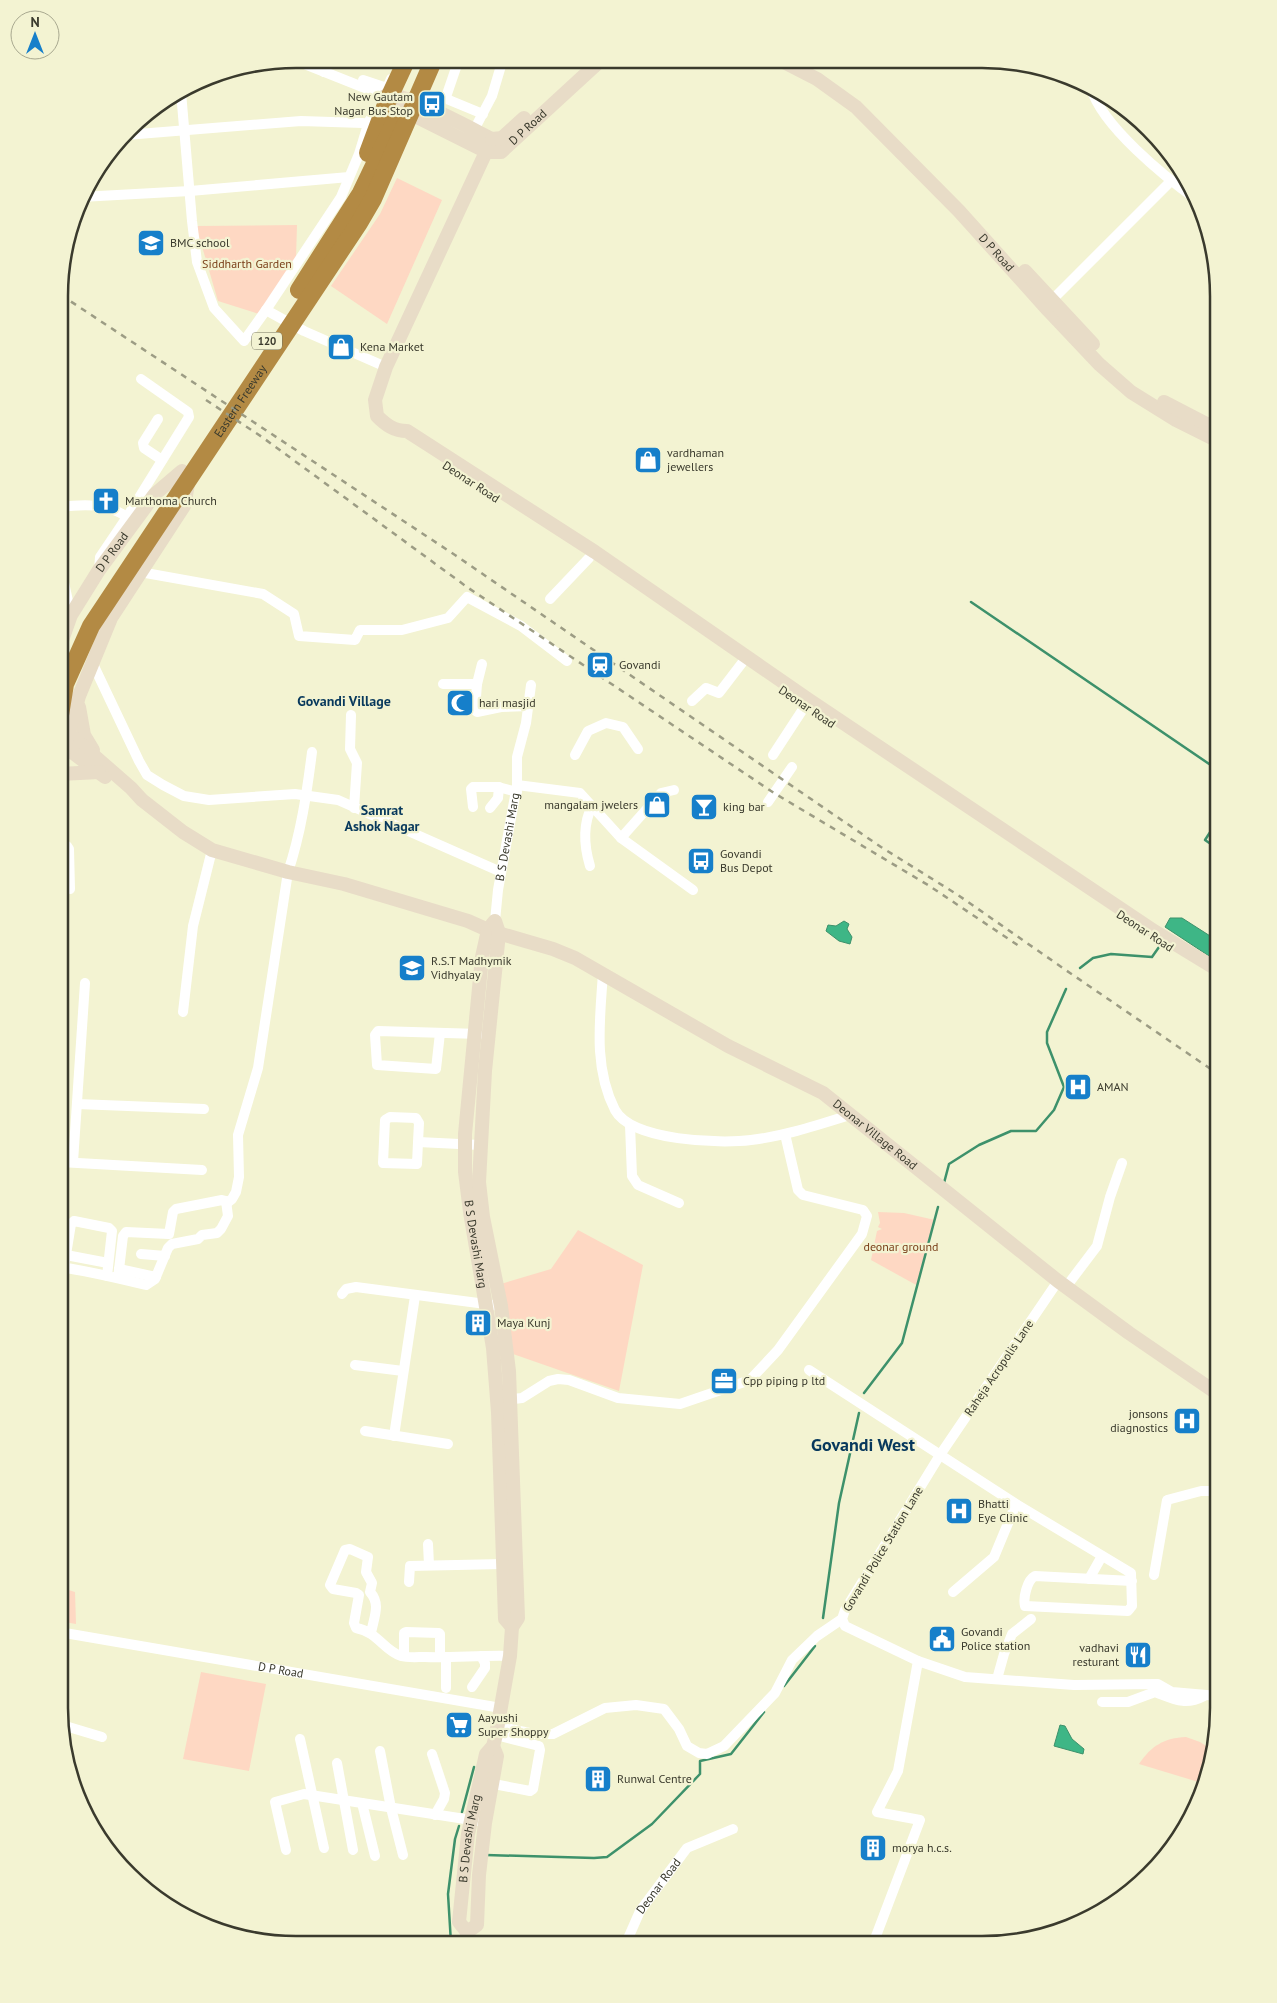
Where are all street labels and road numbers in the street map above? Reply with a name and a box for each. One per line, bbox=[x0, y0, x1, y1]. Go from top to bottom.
street label: D P Road bbox=[505, 106, 549, 148]
street label: D P Road bbox=[976, 230, 1018, 274]
road number: 120 bbox=[252, 332, 282, 350]
street label: Eastern Freeway bbox=[211, 361, 270, 440]
street label: Deonar Road bbox=[440, 457, 503, 506]
street label: D P Road bbox=[92, 529, 131, 575]
street label: Deonar Road bbox=[776, 682, 839, 731]
street label: B S Devashi Marg bbox=[492, 792, 522, 882]
street label: Deonar Road bbox=[1114, 906, 1177, 955]
street label: Deonar Village Road bbox=[830, 1096, 921, 1173]
street label: B S Devashi Marg bbox=[462, 1199, 491, 1289]
street label: Raheja Acropolis Lane bbox=[961, 1317, 1036, 1419]
street label: Govandi Police Station Lane bbox=[839, 1484, 926, 1614]
street label: D P Road bbox=[257, 1658, 305, 1681]
street label: B S Devashi Marg bbox=[455, 1793, 484, 1883]
street label: Deonar Road bbox=[633, 1855, 684, 1917]

